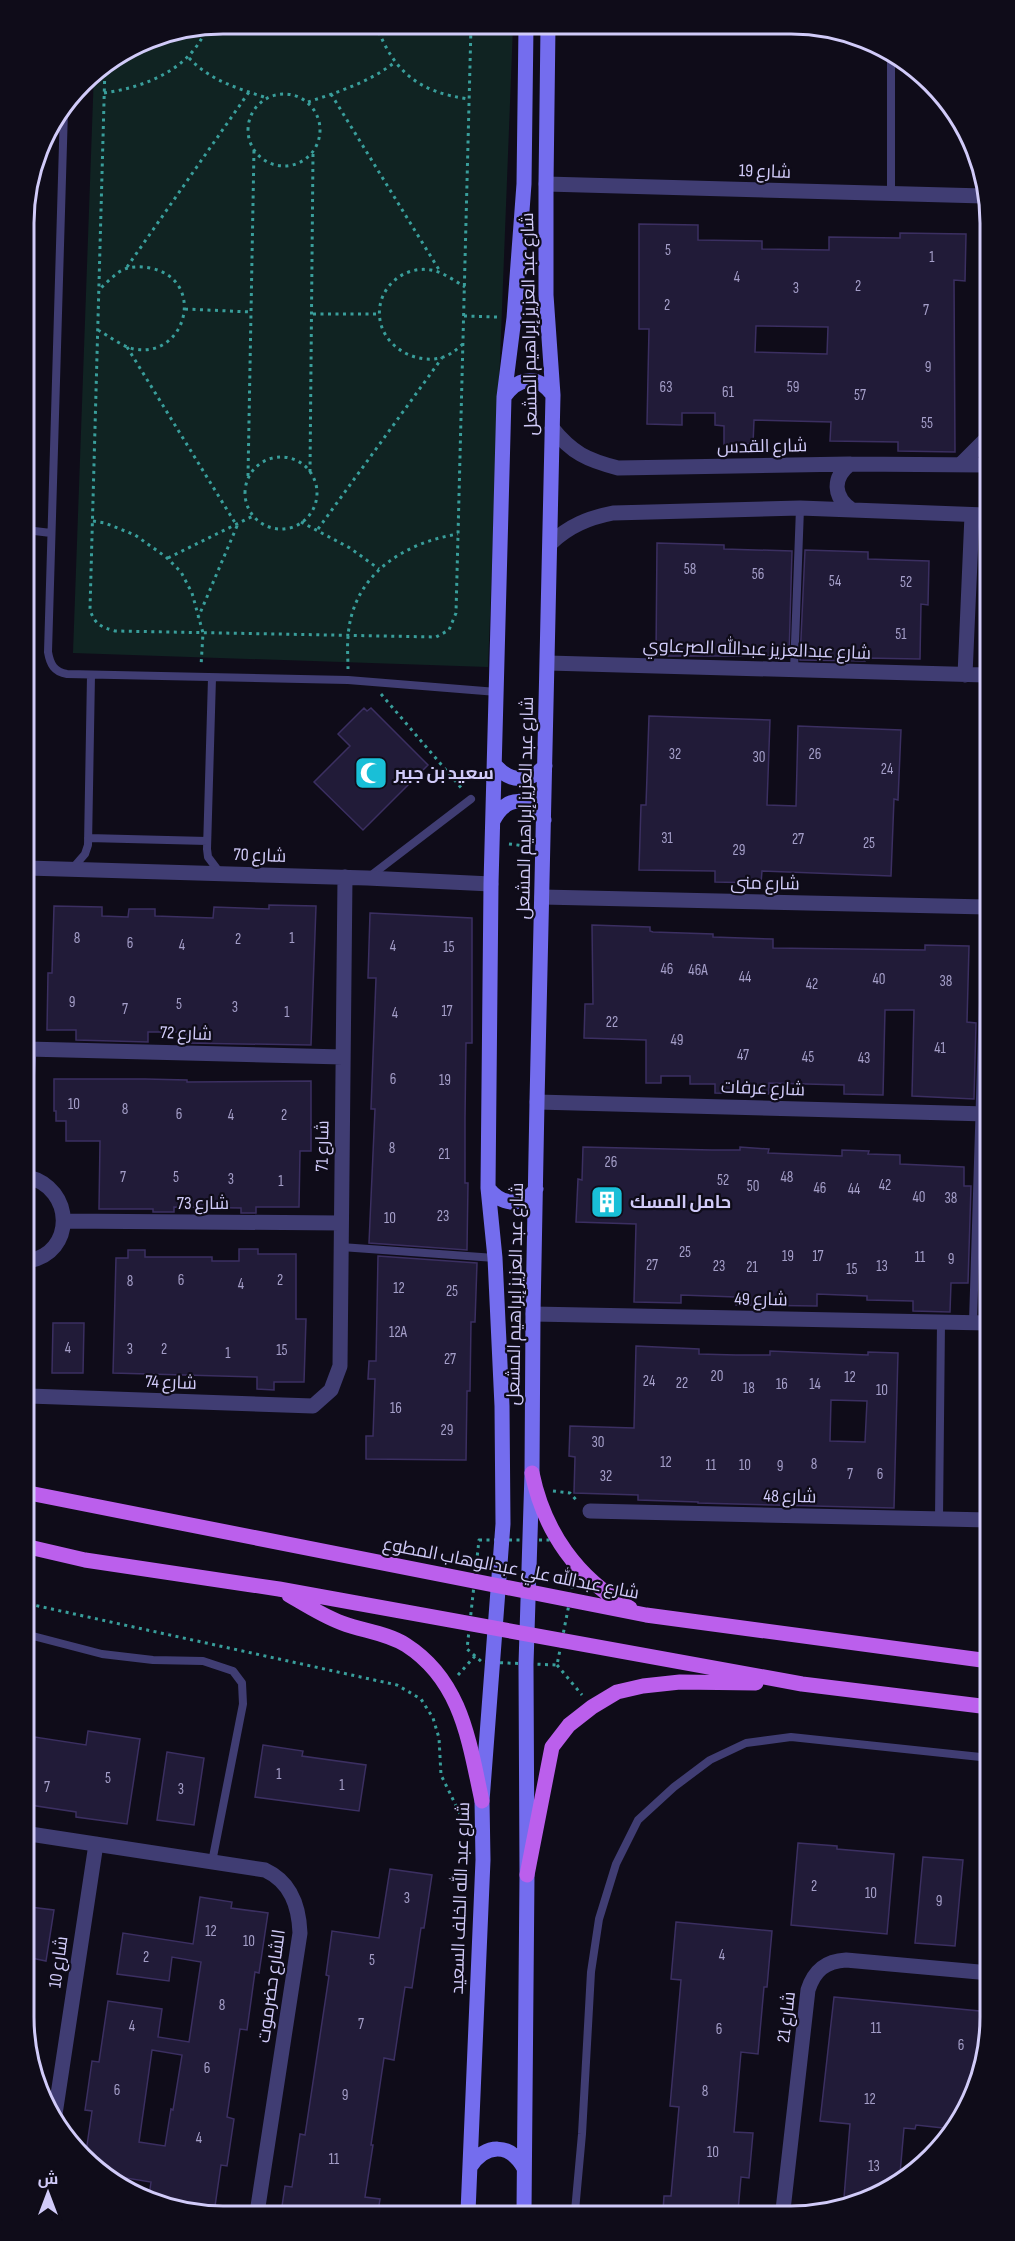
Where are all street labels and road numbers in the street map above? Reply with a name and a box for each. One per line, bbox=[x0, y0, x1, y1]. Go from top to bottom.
street label: شارع 19 bbox=[739, 160, 791, 184]
street label: شارع عبد العزيز إبراهيم المشعل bbox=[517, 212, 543, 436]
street label: شارع القدس bbox=[717, 435, 807, 459]
street label: شارع عبدالعزيز عبدالله الصرعاوي bbox=[642, 633, 872, 667]
street label: شارع عبد العزيز إبراهيم المشعل bbox=[513, 696, 539, 920]
street label: شارع 70 bbox=[233, 844, 287, 868]
street label: شارع منى bbox=[730, 872, 800, 896]
street label: شارع 72 bbox=[159, 1022, 213, 1046]
street label: شارع عرفات bbox=[720, 1077, 805, 1101]
street label: شارع 71 bbox=[312, 1120, 334, 1172]
street label: شارع عبد العزيز إبراهيم المشعل bbox=[503, 1182, 529, 1406]
street label: شارع 73 bbox=[177, 1193, 229, 1215]
street label: شارع 49 bbox=[734, 1289, 788, 1311]
street label: شارع 74 bbox=[145, 1371, 197, 1395]
street label: شارع 48 bbox=[763, 1486, 817, 1508]
street label: شارع عبدالله علي عبدالوهاب المطوع bbox=[380, 1531, 641, 1607]
street label: شارع عبد الله الخلف السعيد bbox=[445, 1801, 475, 1995]
street label: الشارع حضرموت bbox=[253, 1928, 291, 2044]
street label: شارع 10 bbox=[44, 1935, 74, 1989]
street label: شارع 21 bbox=[773, 1990, 801, 2044]

